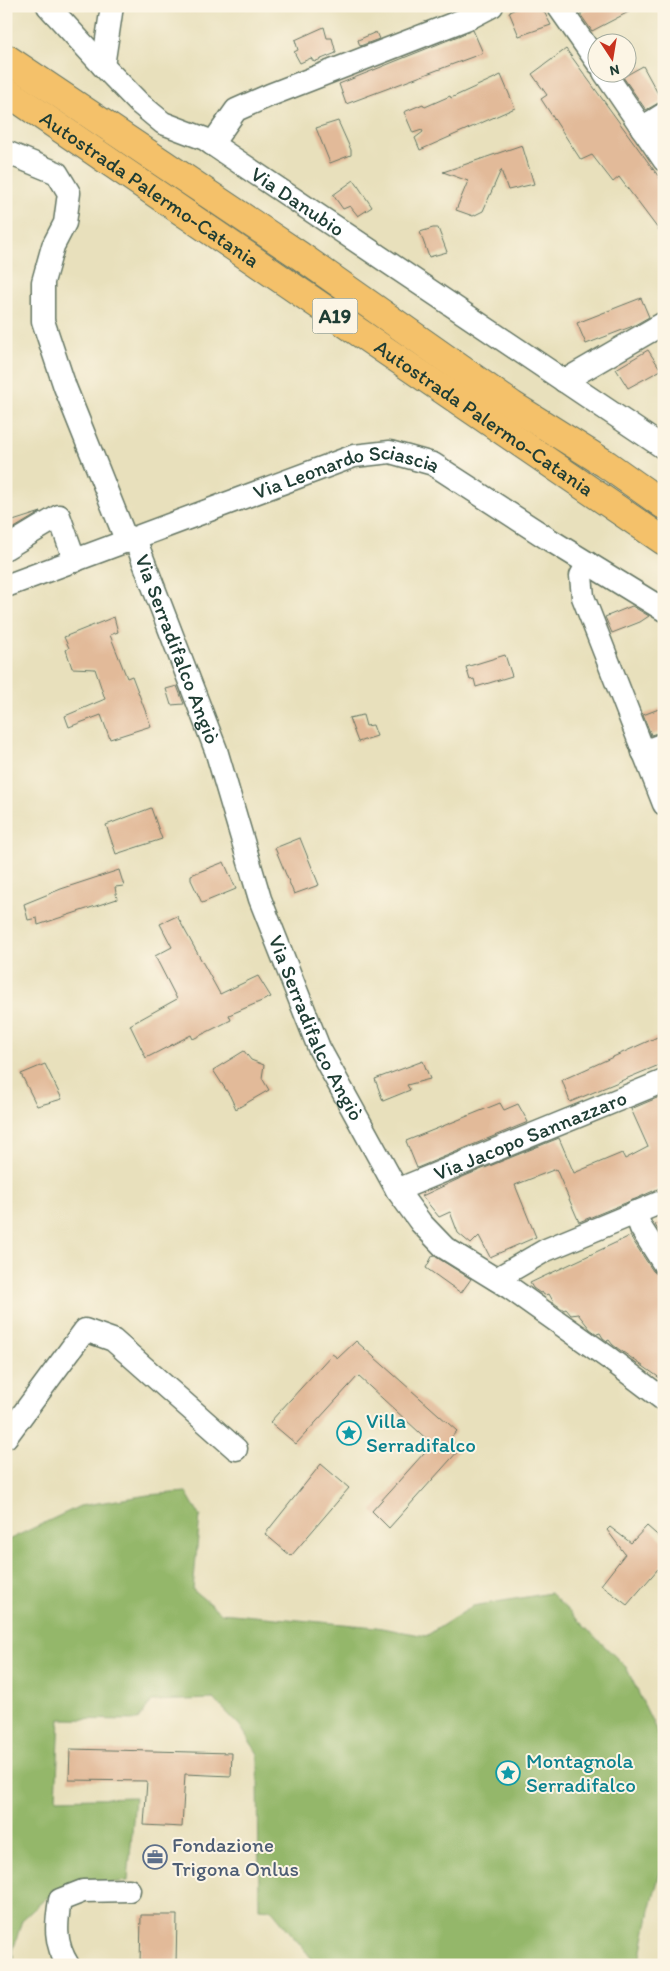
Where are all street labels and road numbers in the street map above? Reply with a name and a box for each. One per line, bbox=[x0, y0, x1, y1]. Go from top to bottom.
street label: Autostrada Palermo-Catania bbox=[36, 105, 264, 273]
street label: Via Danubio bbox=[246, 161, 349, 242]
road number: A19 bbox=[312, 298, 358, 334]
street label: Autostrada Palermo-Catania bbox=[370, 334, 599, 501]
street label: Via Leonardo Sciascia bbox=[250, 439, 446, 505]
street label: Via Serradifalco Angiò bbox=[130, 551, 225, 747]
street label: Via Serradifalco Angiò bbox=[264, 931, 369, 1125]
street label: Via Jacopo Sannazzaro bbox=[430, 1085, 630, 1186]

